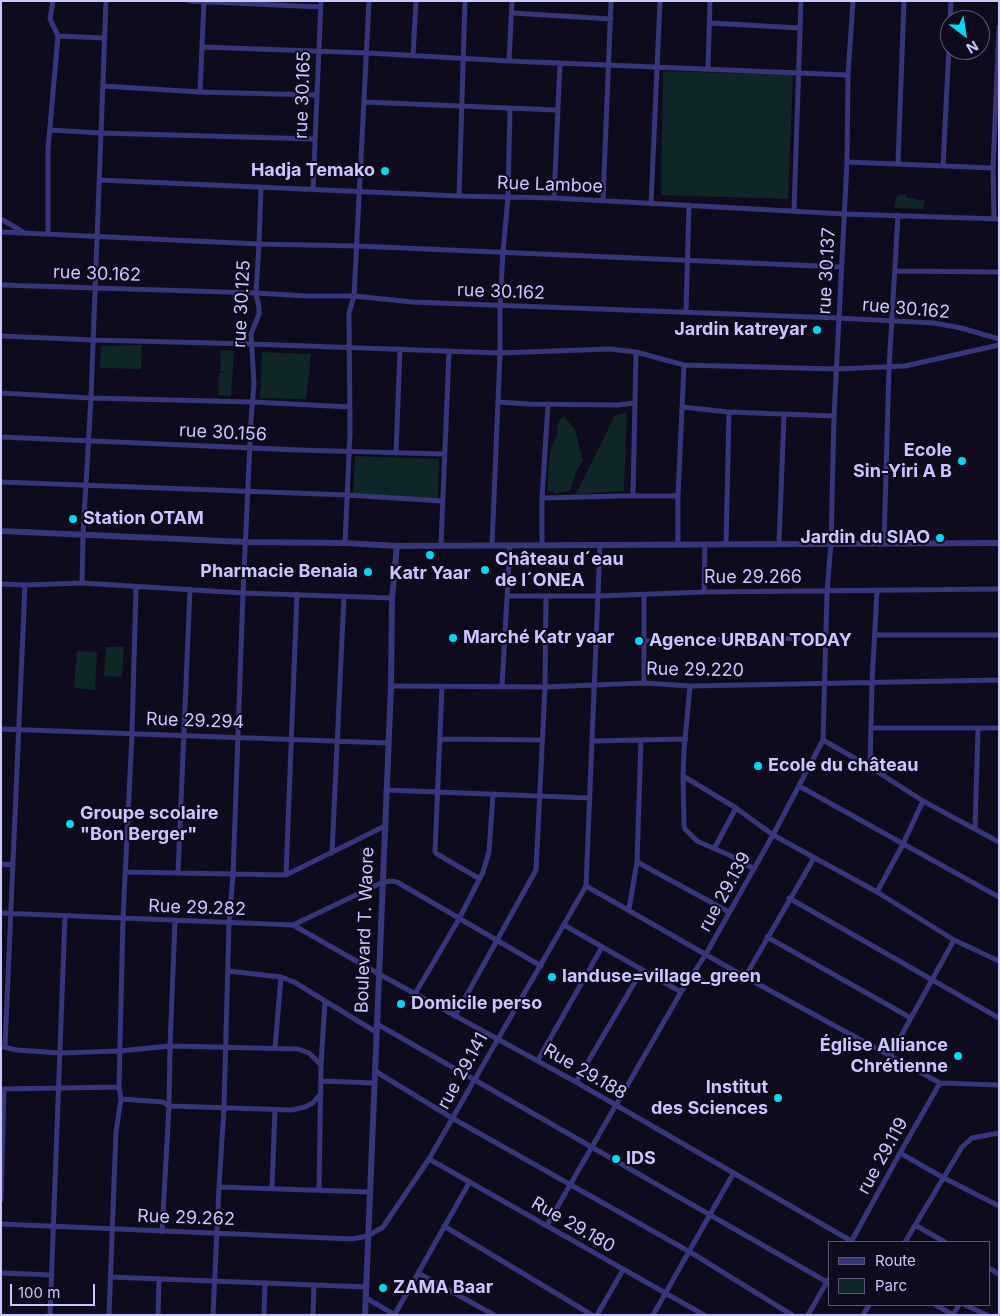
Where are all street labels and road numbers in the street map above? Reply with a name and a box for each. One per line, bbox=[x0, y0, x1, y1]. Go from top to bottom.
street label: rue 30.165 bbox=[291, 51, 315, 139]
street label: Rue Lamboe bbox=[497, 172, 603, 198]
street label: rue 30.137 bbox=[814, 227, 840, 315]
street label: rue 30.125 bbox=[229, 260, 255, 348]
street label: rue 30.162 bbox=[53, 262, 141, 286]
street label: rue 30.162 bbox=[457, 280, 545, 304]
street label: rue 30.162 bbox=[861, 294, 951, 324]
street label: rue 30.156 bbox=[178, 420, 268, 446]
street label: Rue 29.266 bbox=[704, 567, 802, 589]
street label: Rue 29.220 bbox=[646, 658, 744, 682]
street label: Rue 29.294 bbox=[145, 708, 245, 734]
street label: Boulevard T. Waore bbox=[351, 846, 379, 1014]
street label: rue 29.139 bbox=[694, 848, 756, 936]
street label: Rue 29.282 bbox=[148, 896, 246, 920]
street label: rue 29.141 bbox=[433, 1029, 493, 1113]
street label: Rue 29.188 bbox=[539, 1039, 631, 1105]
street label: rue 29.119 bbox=[853, 1114, 913, 1198]
street label: Rue 29.180 bbox=[527, 1192, 619, 1258]
street label: Rue 29.262 bbox=[137, 1206, 235, 1230]

